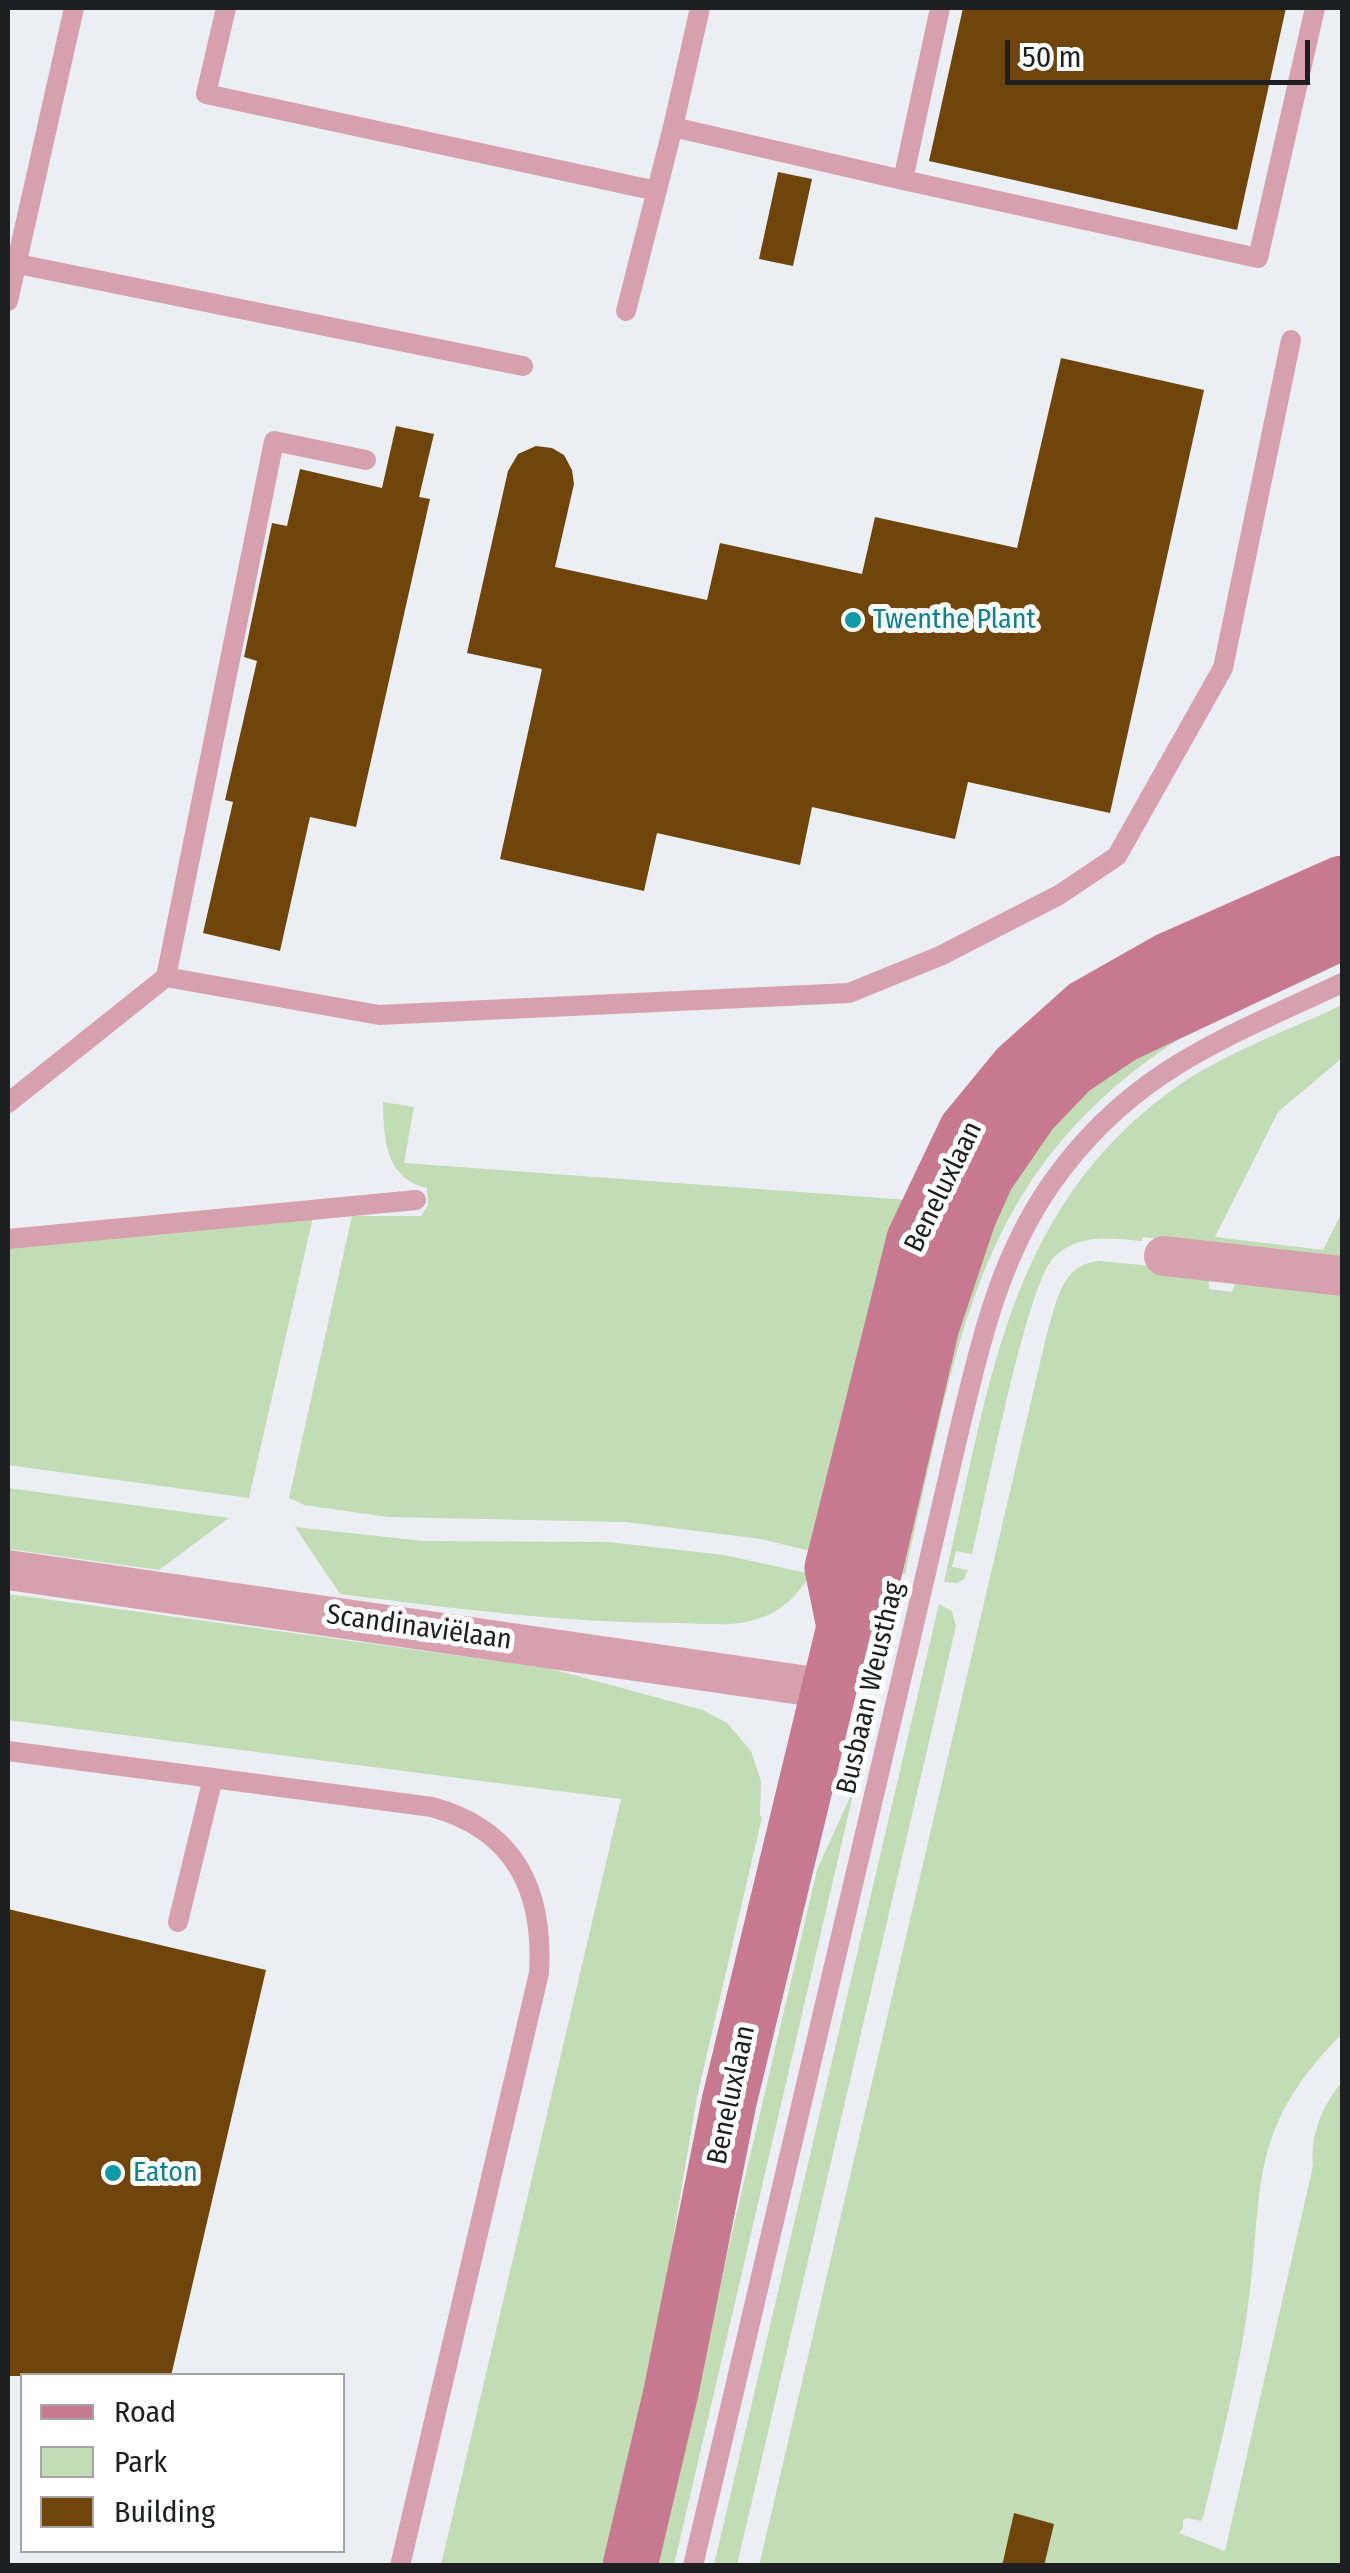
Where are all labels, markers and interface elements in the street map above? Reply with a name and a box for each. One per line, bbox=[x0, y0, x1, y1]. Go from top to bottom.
scale bar bbox=[1010, 20, 1315, 82]
text: 50 m bbox=[1022, 39, 1082, 75]
place label: Twenthe Plant bbox=[873, 603, 1036, 637]
marker: Twenthe Plant bbox=[842, 609, 864, 631]
street label: Beneluxlaan bbox=[898, 1116, 990, 1258]
street label: Busbaan Weusthag bbox=[830, 1579, 912, 1797]
street label: Scandinaviëlaan bbox=[324, 1598, 514, 1658]
street label: Beneluxlaan bbox=[701, 2022, 763, 2168]
place label: Eaton bbox=[133, 2156, 198, 2190]
marker: Eaton bbox=[102, 2162, 124, 2184]
legend bbox=[20, 2373, 345, 2553]
text: Road bbox=[114, 2394, 176, 2430]
text: Park bbox=[114, 2444, 167, 2480]
text: Building bbox=[114, 2494, 215, 2530]

